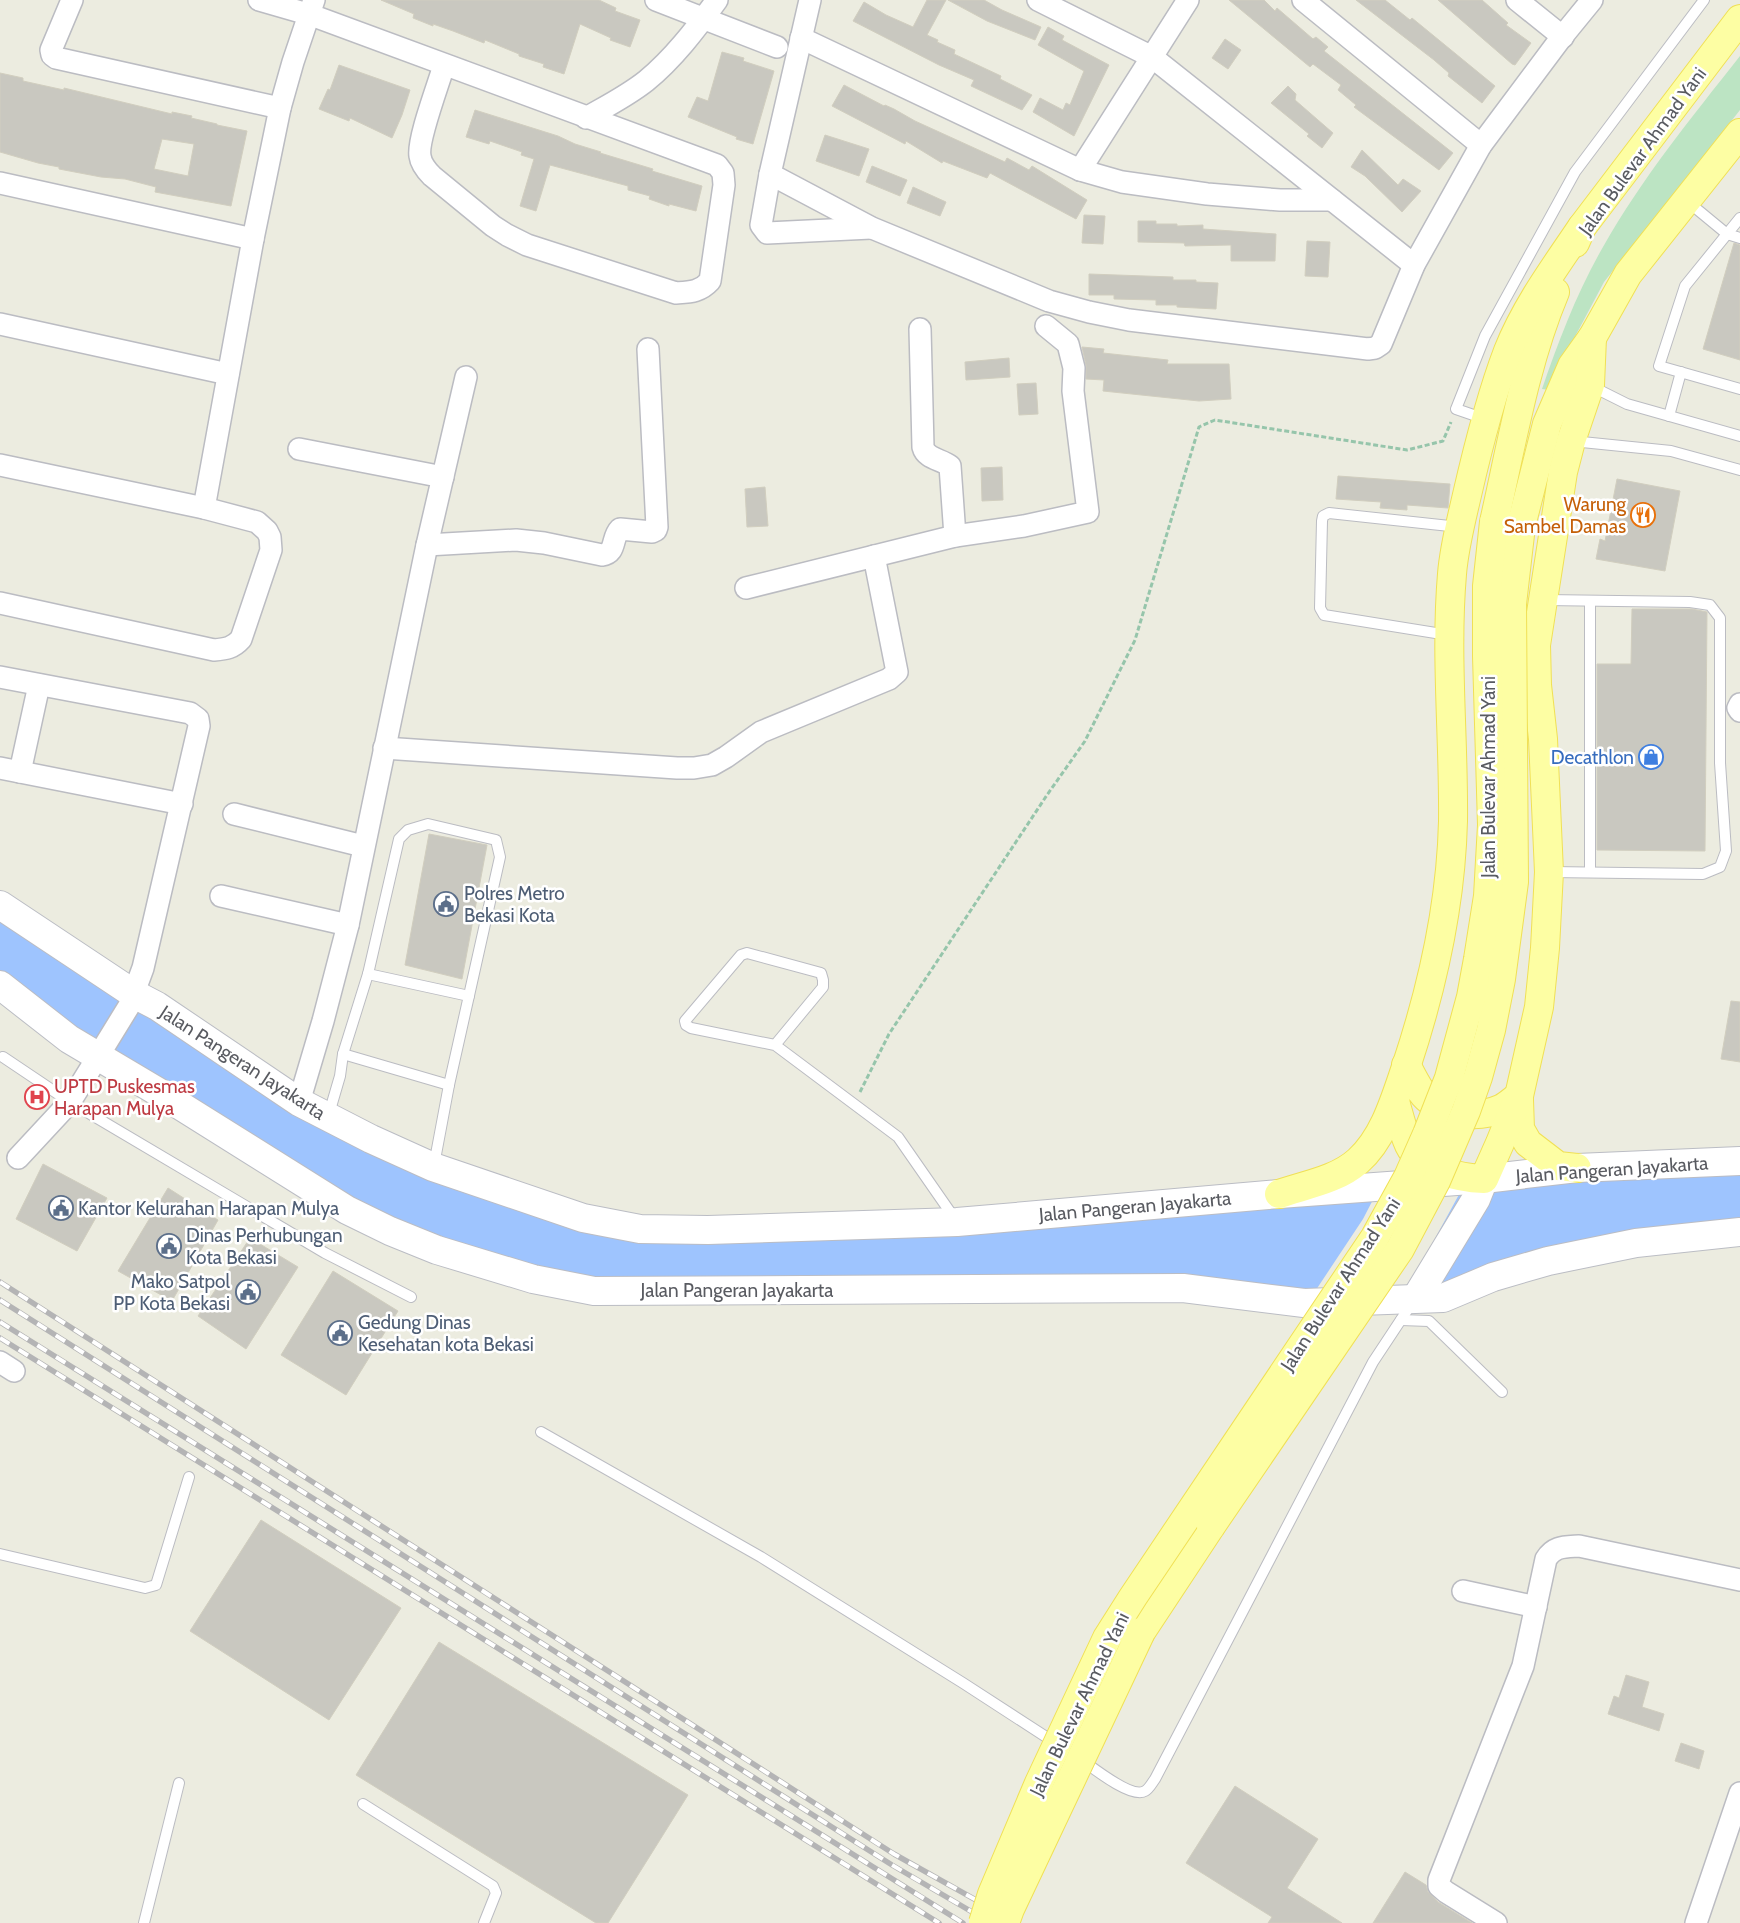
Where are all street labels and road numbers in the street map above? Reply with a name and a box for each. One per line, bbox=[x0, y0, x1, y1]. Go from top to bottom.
street label: Jalan Bulevar Ahmad Yani bbox=[1573, 63, 1711, 241]
street label: Jalan Bulevar Ahmad Yani bbox=[1477, 676, 1500, 879]
street label: Jalan Pangeran Jayakarta bbox=[155, 1000, 330, 1125]
street label: Jalan Pangeran Jayakarta bbox=[1514, 1151, 1709, 1188]
street label: Jalan Pangeran Jayakarta bbox=[1037, 1187, 1232, 1226]
street label: Jalan Bulevar Ahmad Yani bbox=[1275, 1193, 1405, 1376]
street label: Jalan Pangeran Jayakarta bbox=[640, 1279, 833, 1302]
street label: Jalan Bulevar Ahmad Yani bbox=[1024, 1608, 1134, 1801]

